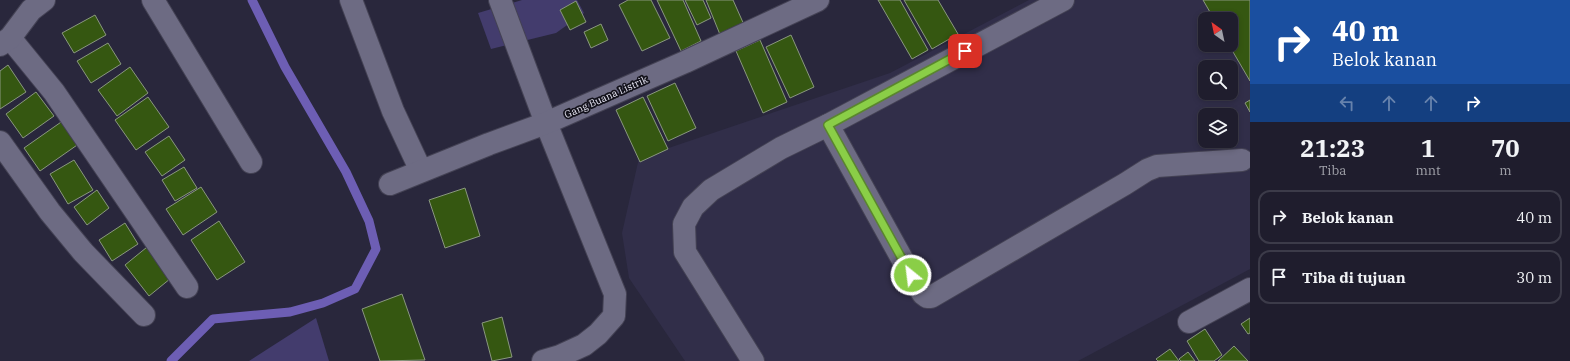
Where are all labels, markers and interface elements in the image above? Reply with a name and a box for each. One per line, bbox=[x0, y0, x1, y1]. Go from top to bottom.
north arrow bbox=[1198, 12, 1238, 52]
map controls bbox=[1198, 12, 1238, 148]
text: 40 m bbox=[1332, 12, 1399, 49]
icon: right bbox=[1266, 16, 1318, 68]
pin bbox=[948, 34, 982, 68]
icon: arrive bbox=[954, 40, 976, 62]
text: Belok kanan bbox=[1332, 48, 1437, 71]
button: search bbox=[1198, 60, 1238, 100]
street label: Gang Buana Listrik bbox=[562, 73, 650, 121]
icon: left bbox=[1336, 92, 1358, 114]
icon: ahead bbox=[1378, 92, 1400, 114]
icon: ahead bbox=[1420, 92, 1442, 114]
icon: right bbox=[1462, 92, 1484, 114]
button: layers bbox=[1198, 108, 1238, 148]
text: 21:23 bbox=[1300, 132, 1365, 164]
text: 1 bbox=[1421, 132, 1435, 164]
text: 70 bbox=[1491, 132, 1520, 164]
text: Tiba bbox=[1319, 162, 1346, 179]
text: mnt bbox=[1415, 162, 1441, 179]
text: m bbox=[1499, 162, 1512, 179]
icon: right bbox=[1268, 206, 1290, 228]
text: Belok kanan bbox=[1302, 208, 1394, 227]
text: 40 m bbox=[1516, 208, 1552, 227]
position arrow bbox=[890, 254, 932, 296]
icon: arrive bbox=[1268, 266, 1290, 288]
text: Tiba di tujuan bbox=[1302, 268, 1406, 287]
text: 30 m bbox=[1516, 268, 1552, 287]

